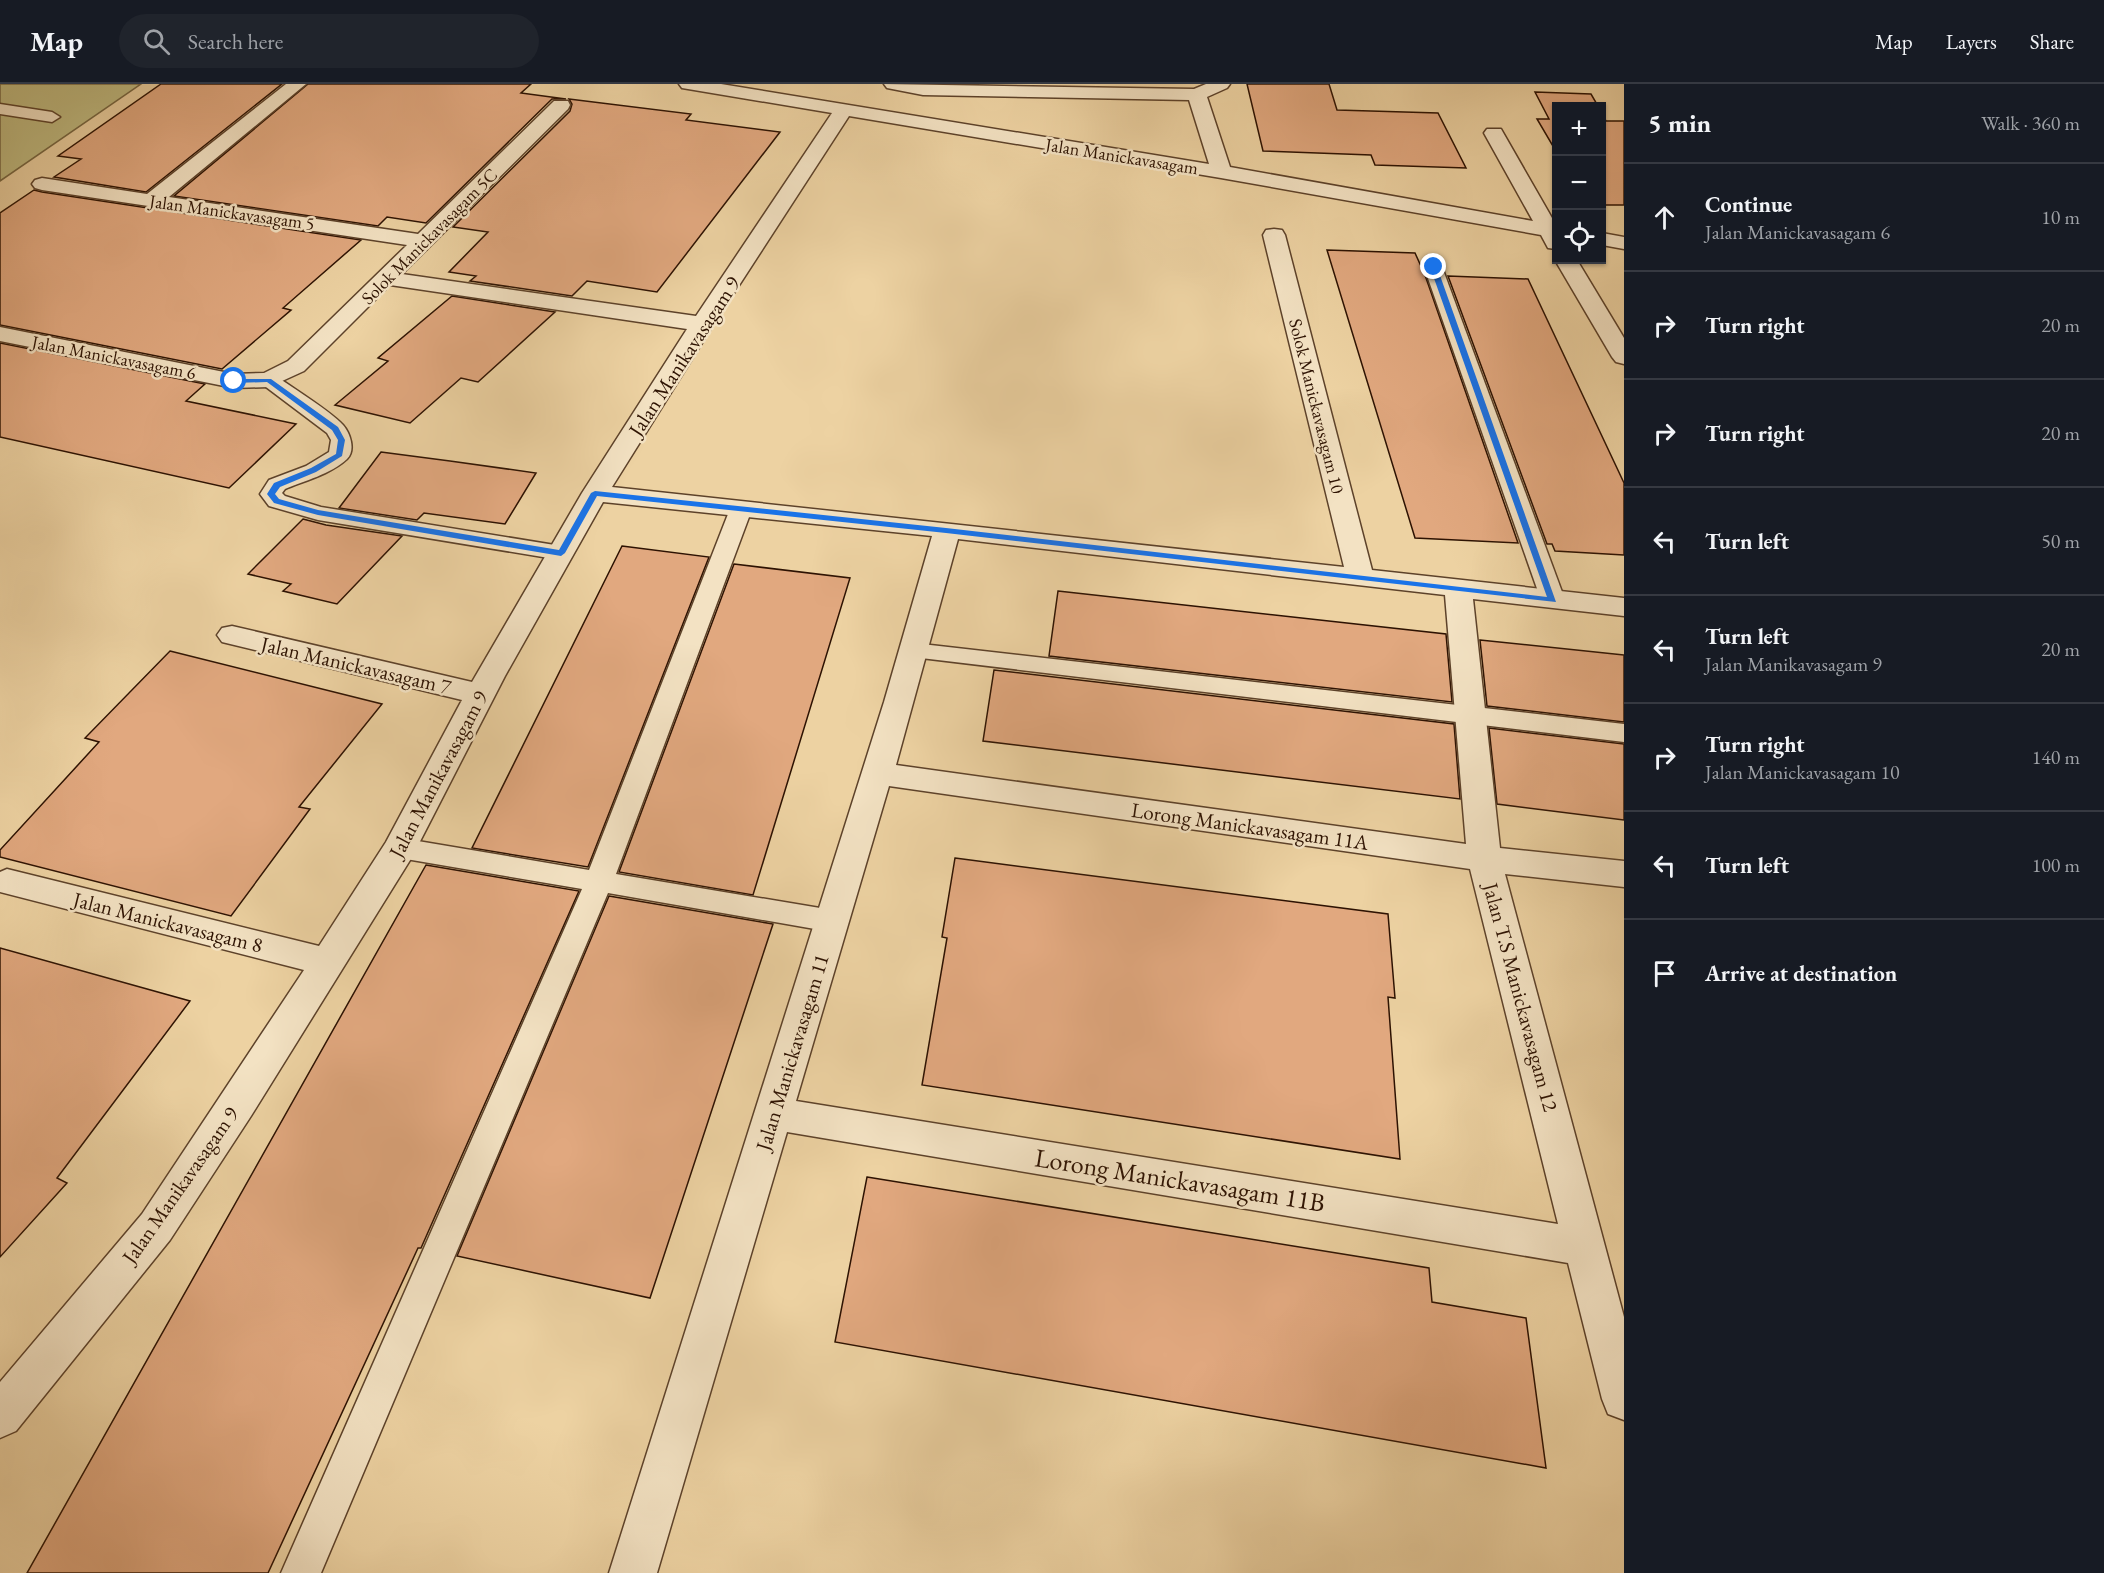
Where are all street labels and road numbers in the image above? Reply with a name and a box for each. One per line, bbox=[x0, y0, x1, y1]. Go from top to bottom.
street label: Jalan Manickavasagam bbox=[1042, 132, 1200, 179]
street label: Solok Manickavasagam 5C bbox=[356, 163, 502, 309]
street label: Jalan Manickavasagam 5 bbox=[146, 189, 316, 235]
street label: Jalan Manikavasagam 9 bbox=[621, 271, 746, 443]
street label: Solok Manickavasagam 10 bbox=[1284, 316, 1350, 496]
street label: Jalan Manickavasagam 6 bbox=[28, 329, 198, 384]
street label: Jalan Manickavasagam 7 bbox=[256, 630, 455, 700]
street label: Jalan Manikavasagam 9 bbox=[382, 686, 494, 864]
street label: Lorong Manickavasagam 11A bbox=[1130, 796, 1371, 856]
street label: Jalan T.S Manickavasagam 12 bbox=[1477, 878, 1565, 1114]
street label: Jalan Manickavasagam 8 bbox=[69, 885, 266, 959]
street label: Jalan Manickavasagam 11 bbox=[749, 950, 835, 1156]
street label: Jalan Manikavasagam 9 bbox=[115, 1101, 244, 1270]
street label: Lorong Manickavasagam 11B bbox=[1032, 1140, 1328, 1220]

